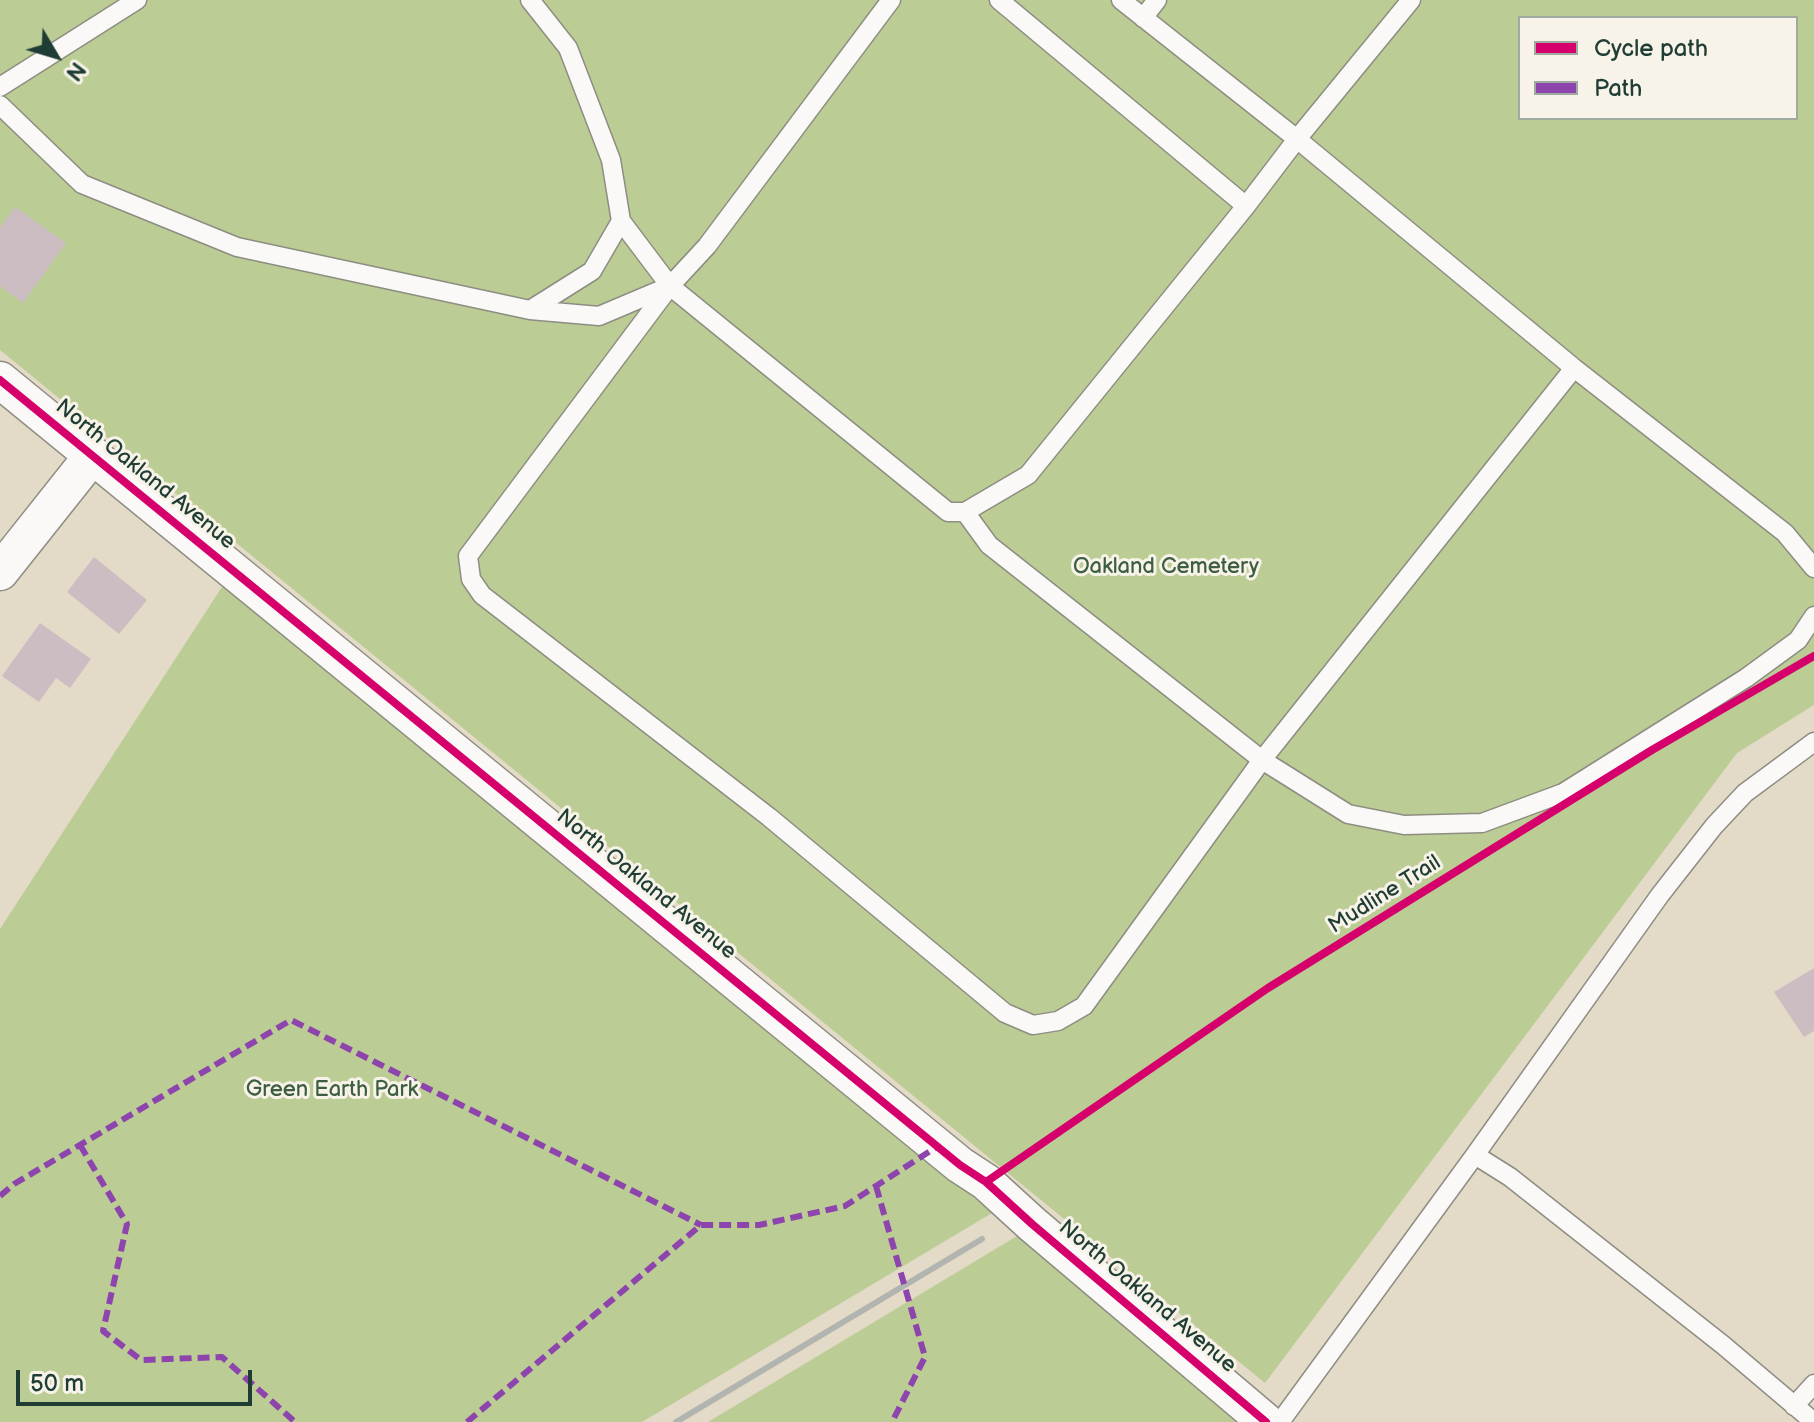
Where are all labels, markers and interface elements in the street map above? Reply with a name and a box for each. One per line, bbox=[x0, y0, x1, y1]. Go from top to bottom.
north arrow bbox=[16, 16, 96, 96]
legend bbox=[1518, 16, 1798, 120]
text: Cycle path bbox=[1594, 34, 1708, 63]
text: N bbox=[60, 56, 91, 86]
text: Path bbox=[1594, 74, 1642, 103]
street label: North Oakland Avenue bbox=[50, 394, 240, 556]
park label: Oakland Cemetery bbox=[1073, 554, 1259, 580]
street label: North Oakland Avenue bbox=[551, 804, 741, 966]
street label: Mudline Trail bbox=[1324, 850, 1446, 940]
park label: Green Earth Park bbox=[246, 1077, 418, 1103]
street label: North Oakland Avenue bbox=[1053, 1215, 1241, 1379]
scale bar bbox=[20, 1354, 256, 1404]
text: 50 m bbox=[30, 1369, 84, 1398]

